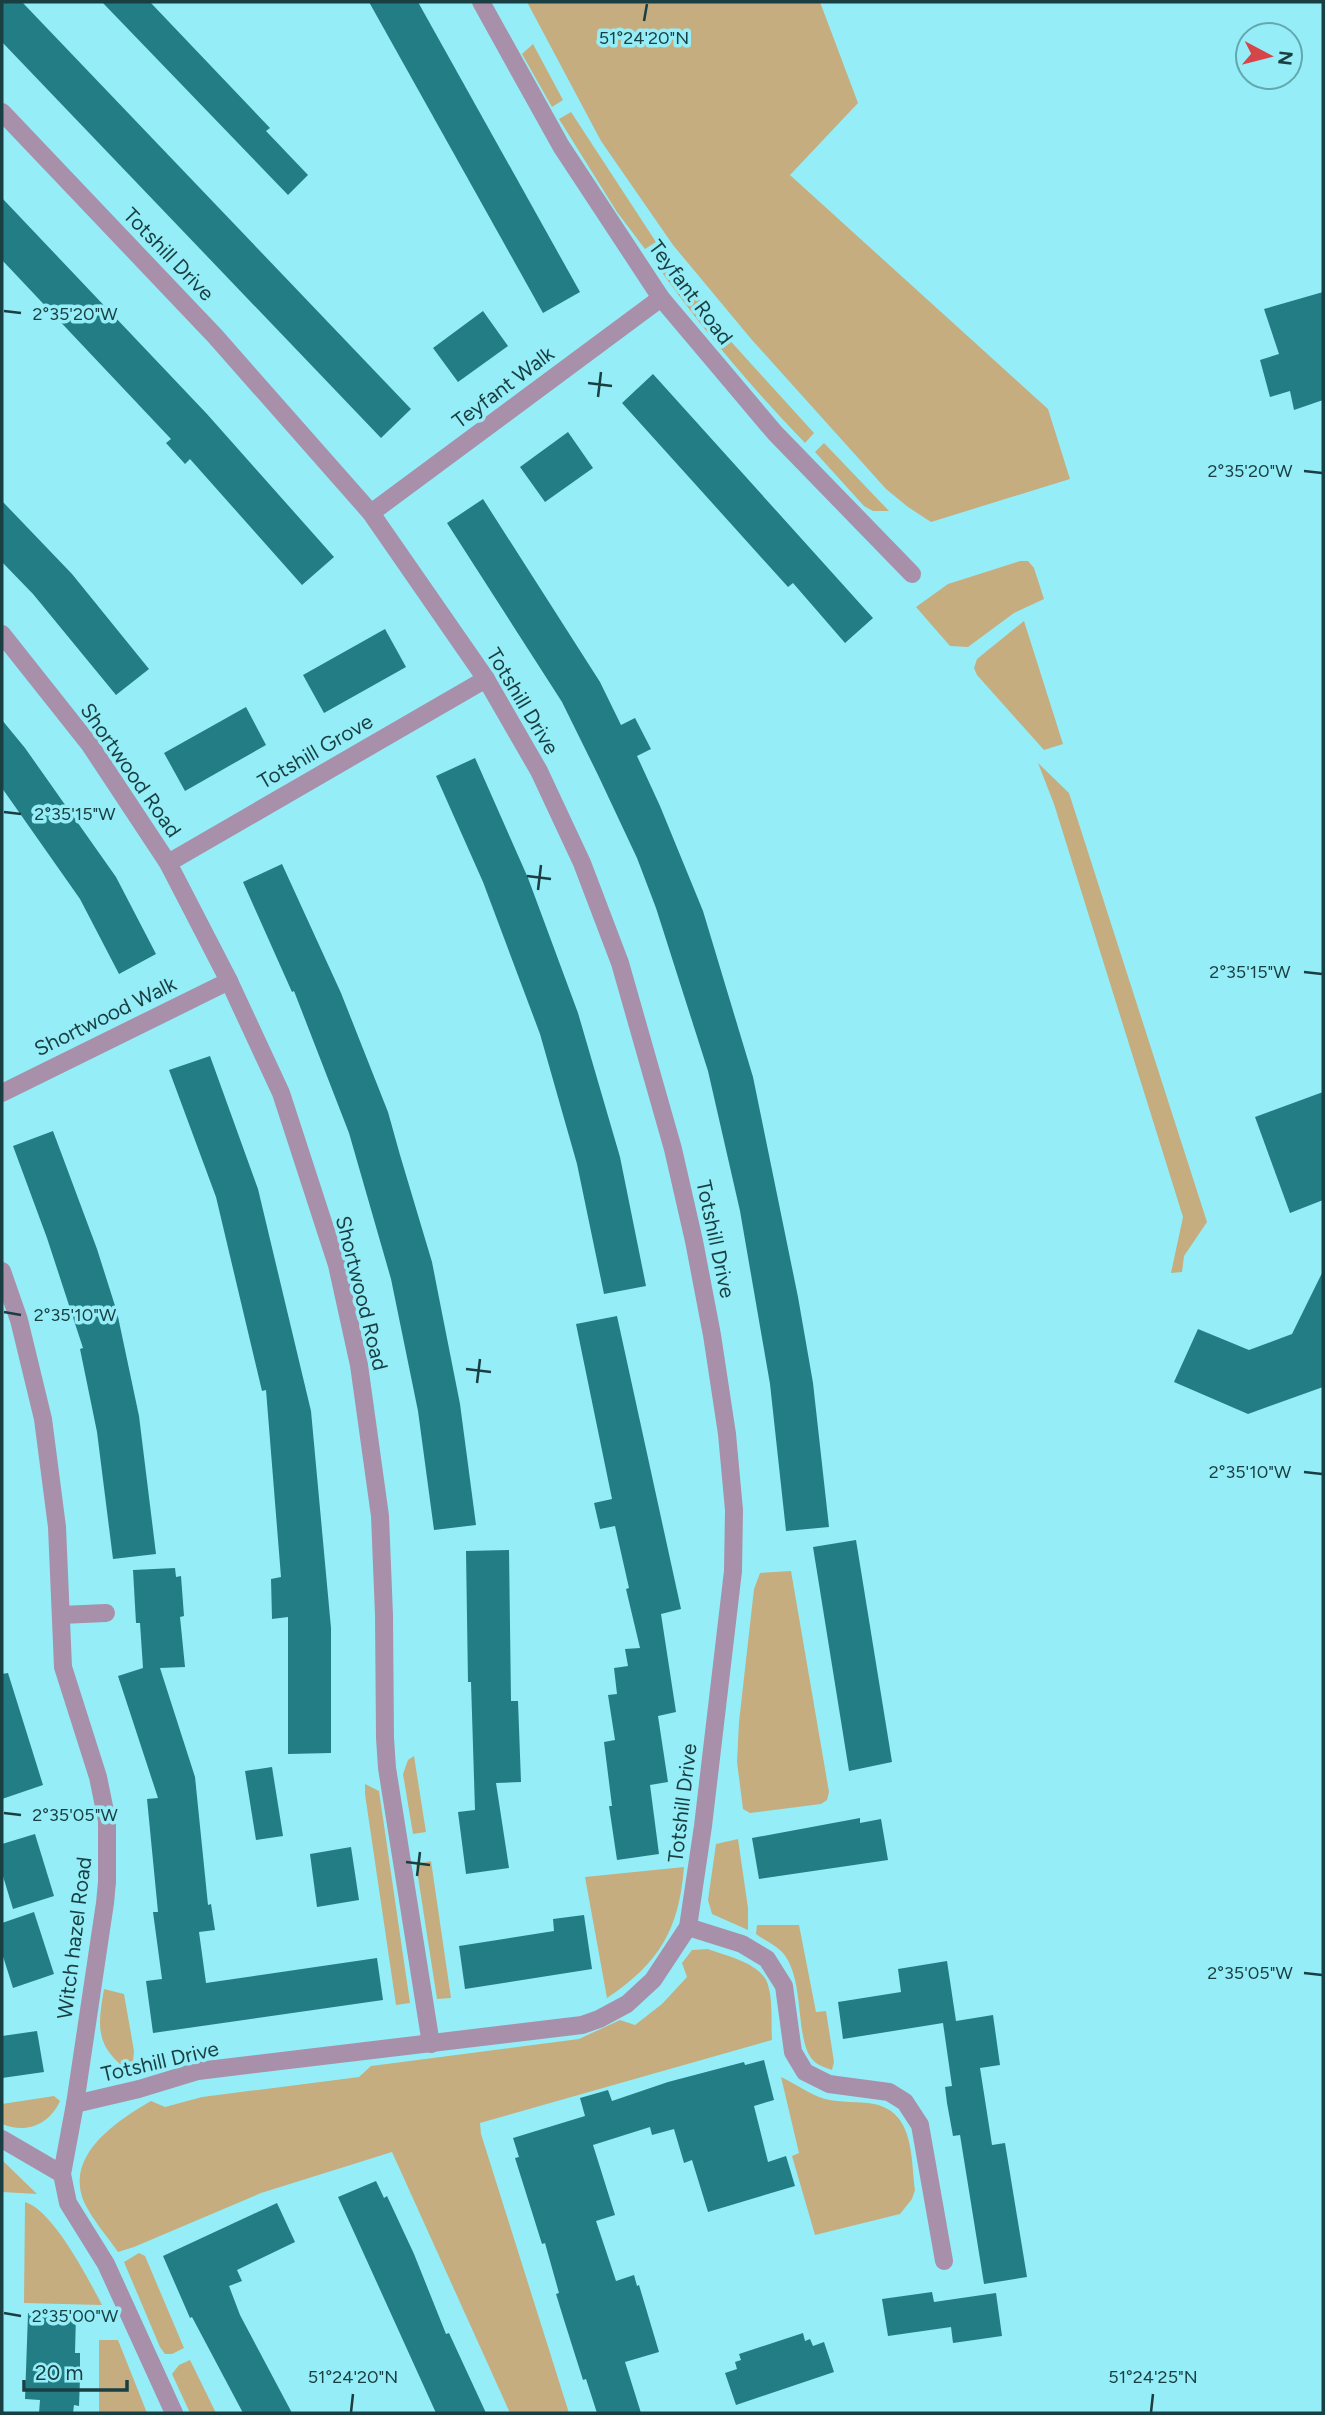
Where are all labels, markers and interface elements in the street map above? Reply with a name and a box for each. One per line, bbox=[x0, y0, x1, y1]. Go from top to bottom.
north arrow bbox=[1234, 21, 1304, 91]
text: 51°24'20"N bbox=[599, 27, 689, 49]
text: N bbox=[1273, 49, 1298, 67]
street label: Totshill Drive bbox=[118, 202, 220, 306]
street label: Teyfant Road bbox=[644, 235, 738, 349]
text: 2°35'20"W bbox=[32, 303, 118, 325]
street label: Teyfant Walk bbox=[447, 340, 559, 433]
text: 2°35'20"W bbox=[1207, 460, 1293, 482]
street label: Totshill Drive bbox=[481, 643, 565, 759]
street label: Shortwood Road bbox=[75, 698, 187, 842]
street label: Totshill Grove bbox=[253, 708, 377, 794]
text: 2°35'15"W bbox=[34, 803, 116, 825]
text: 2°35'15"W bbox=[1209, 961, 1291, 983]
street label: Shortwood Walk bbox=[30, 970, 181, 1061]
street label: Totshill Drive bbox=[691, 1178, 741, 1300]
street label: Shortwood Road bbox=[331, 1213, 393, 1373]
text: 2°35'10"W bbox=[34, 1304, 117, 1326]
text: 2°35'10"W bbox=[1209, 1461, 1292, 1483]
street label: Totshill Drive bbox=[662, 1742, 702, 1864]
text: 2°35'05"W bbox=[32, 1804, 118, 1826]
street label: Witch hazel Road bbox=[52, 1855, 96, 2021]
text: 2°35'05"W bbox=[1207, 1962, 1293, 1984]
street label: Totshill Drive bbox=[99, 2035, 221, 2087]
text: 2°35'00"W bbox=[32, 2305, 119, 2327]
scale bar bbox=[24, 2348, 128, 2392]
text: 20 m bbox=[35, 2360, 83, 2385]
text: 51°24'20"N bbox=[308, 2366, 398, 2388]
text: 51°24'25"N bbox=[1108, 2366, 1198, 2388]

